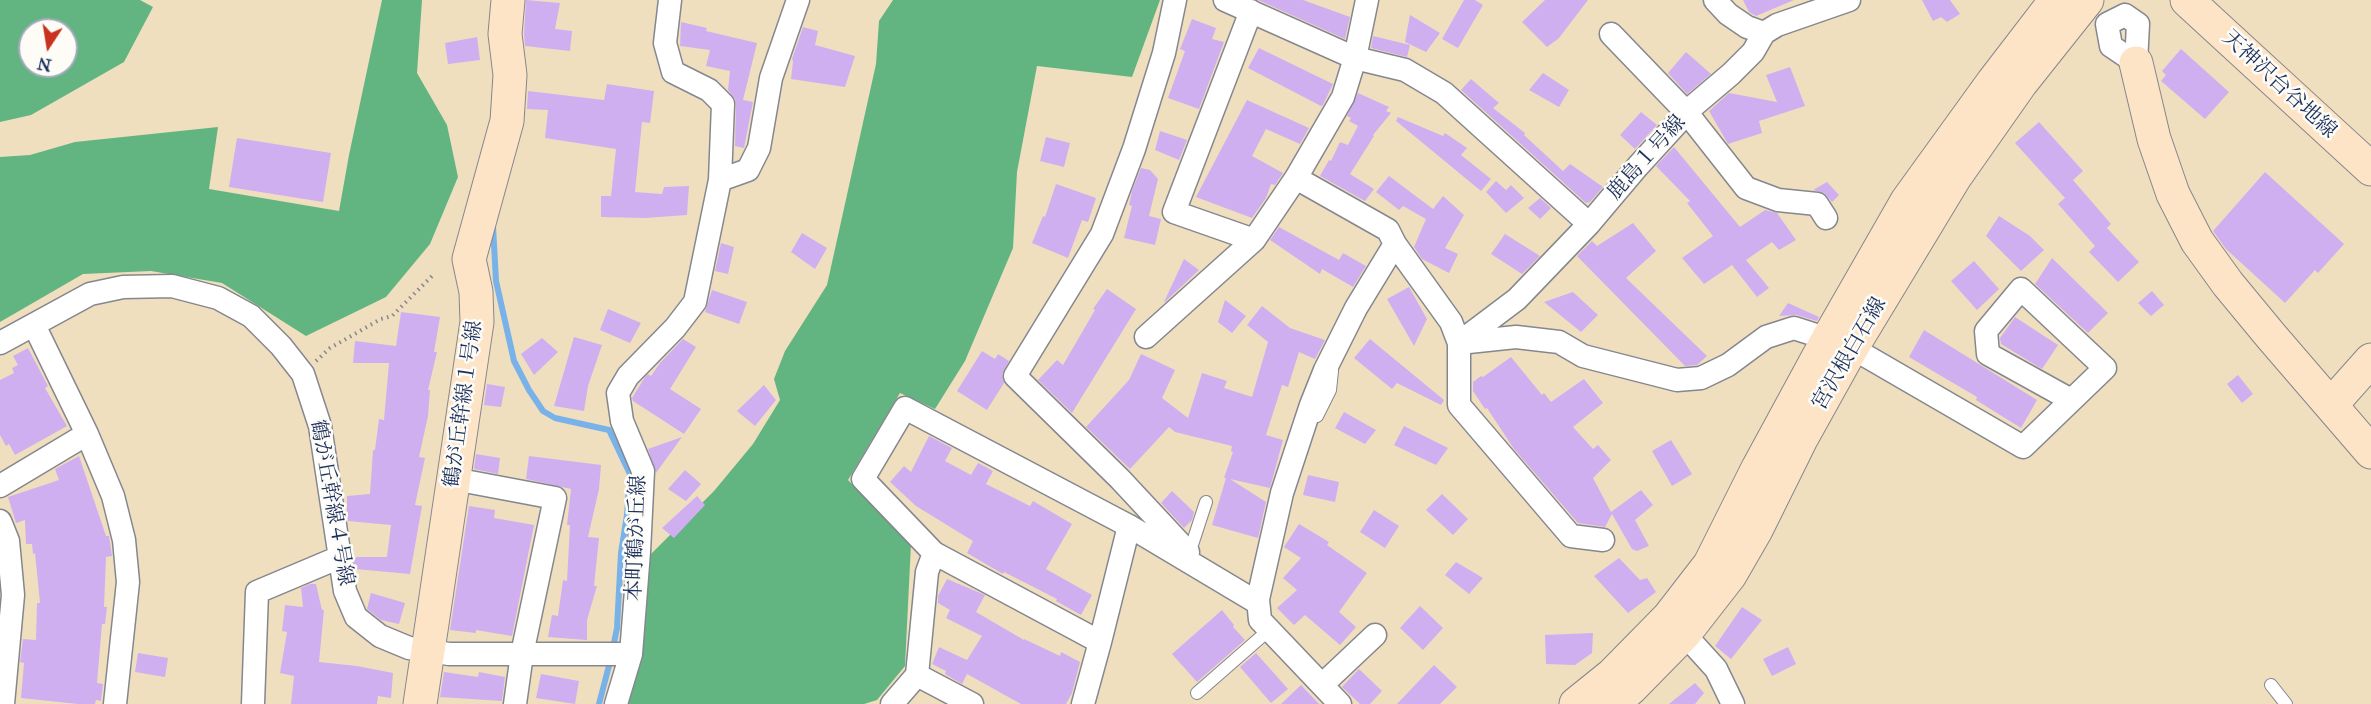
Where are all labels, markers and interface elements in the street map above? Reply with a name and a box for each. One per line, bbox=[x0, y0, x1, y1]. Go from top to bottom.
north arrow bbox=[18, 18, 78, 78]
street label: 天神沢台谷地線 bbox=[2217, 26, 2341, 144]
text: N bbox=[36, 53, 53, 75]
street label: 鹿島１号線 bbox=[1603, 111, 1691, 205]
street label: 宮沢根白石線 bbox=[1808, 293, 1892, 415]
street label: 鶴が丘幹線１号線 bbox=[440, 319, 488, 489]
street label: 鶴が丘幹線４号線 bbox=[304, 418, 358, 588]
street label: 本町鶴が丘線 bbox=[622, 475, 652, 601]

